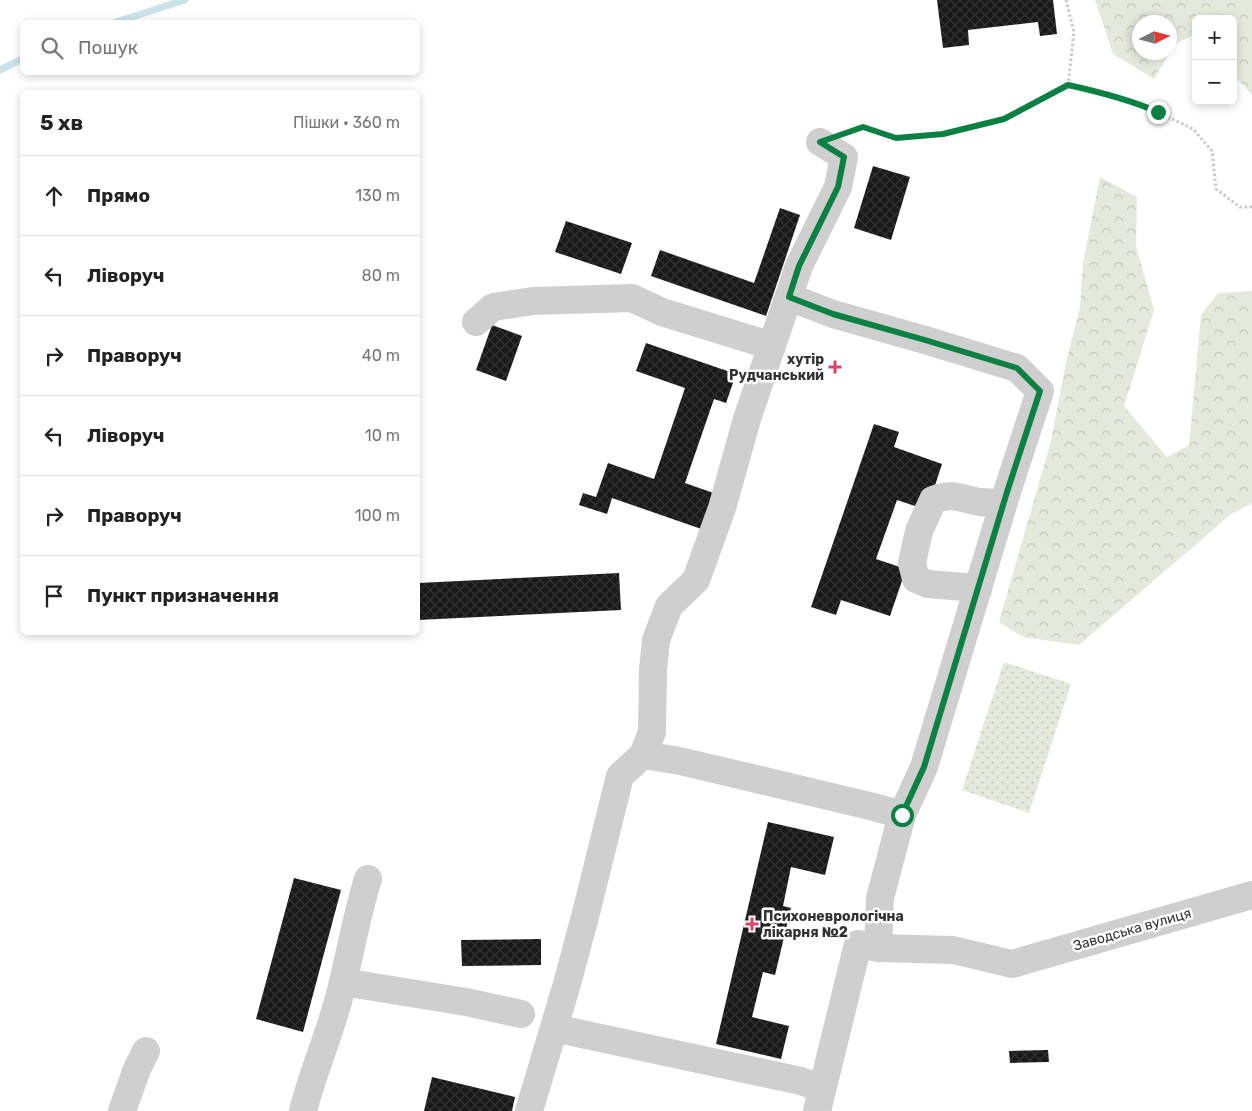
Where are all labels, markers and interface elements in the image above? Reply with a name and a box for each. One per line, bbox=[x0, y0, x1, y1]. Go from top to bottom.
north arrow bbox=[1132, 15, 1177, 60]
map controls bbox=[1192, 15, 1237, 105]
button: + bbox=[1192, 15, 1237, 60]
search box bbox=[20, 20, 420, 75]
icon: search bbox=[38, 34, 66, 62]
text: Пошук bbox=[78, 36, 138, 59]
button: − bbox=[1192, 60, 1237, 105]
route end bbox=[1147, 101, 1170, 124]
text: 5 хв bbox=[40, 110, 83, 135]
text: Пішки · 360 m bbox=[293, 113, 400, 132]
icon: ahead bbox=[40, 182, 68, 210]
text: Прямо bbox=[87, 184, 150, 207]
text: 130 m bbox=[355, 186, 400, 205]
icon: left bbox=[40, 262, 68, 290]
text: Ліворуч bbox=[87, 264, 164, 287]
text: 80 m bbox=[362, 266, 400, 285]
icon: right bbox=[40, 342, 68, 370]
text: Праворуч bbox=[87, 344, 182, 367]
text: 40 m bbox=[362, 346, 400, 365]
place label: хутір Рудчанський bbox=[729, 351, 824, 384]
marker: хутір Рудчанський bbox=[828, 360, 842, 374]
icon: left bbox=[40, 422, 68, 450]
text: Ліворуч bbox=[87, 424, 164, 447]
text: 10 m bbox=[365, 426, 400, 445]
icon: right bbox=[40, 502, 68, 530]
text: Праворуч bbox=[87, 504, 182, 527]
text: 100 m bbox=[355, 506, 400, 525]
icon: arrive bbox=[40, 582, 68, 610]
text: Пункт призначення bbox=[87, 584, 279, 607]
route start bbox=[891, 804, 914, 827]
street label: Заводська вулиця bbox=[1071, 904, 1193, 954]
place label: Психоневрологічна лікарня №2 bbox=[763, 908, 904, 941]
marker: Психоневрологічна лікарня №2 bbox=[745, 917, 759, 931]

